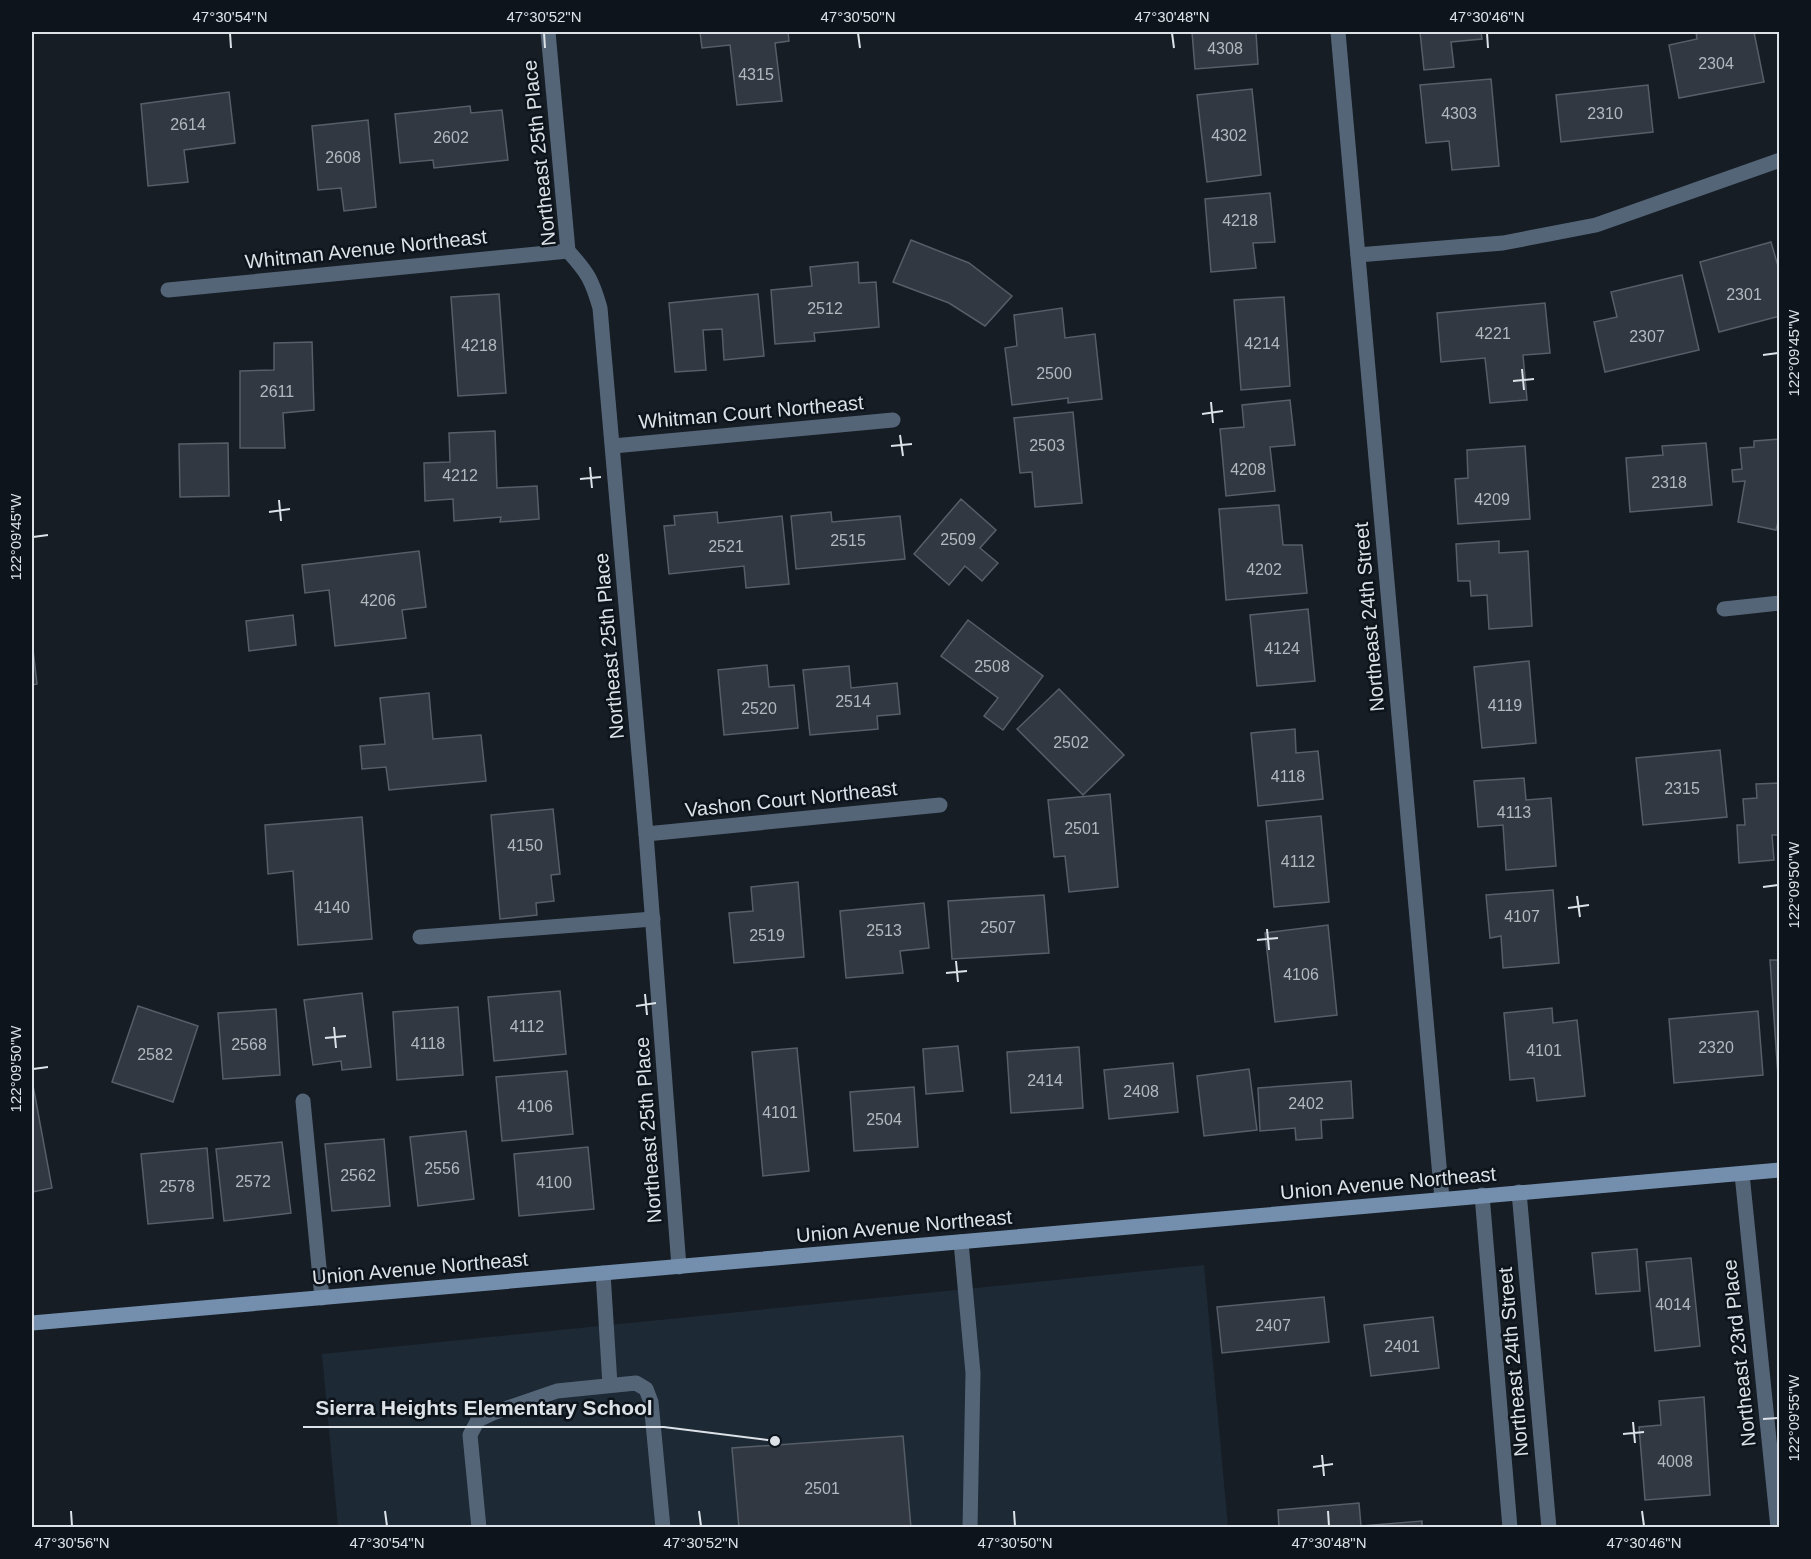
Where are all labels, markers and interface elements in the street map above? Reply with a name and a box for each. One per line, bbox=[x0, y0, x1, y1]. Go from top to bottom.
text: 47°30'54"N bbox=[192, 8, 268, 25]
text: 47°30'52"N bbox=[506, 8, 582, 25]
text: 47°30'50"N bbox=[820, 8, 896, 25]
text: 47°30'48"N bbox=[1134, 8, 1210, 25]
text: 47°30'46"N bbox=[1449, 8, 1525, 25]
house number: 4308 bbox=[1207, 40, 1243, 57]
house number: 2304 bbox=[1698, 55, 1734, 72]
street label: Northeast 25th Place bbox=[518, 59, 560, 247]
house number: 4315 bbox=[738, 66, 774, 83]
house number: 4303 bbox=[1441, 105, 1477, 122]
house number: 2310 bbox=[1587, 105, 1623, 122]
house number: 2614 bbox=[170, 116, 206, 133]
house number: 4302 bbox=[1211, 127, 1247, 144]
house number: 2602 bbox=[433, 129, 469, 146]
house number: 2608 bbox=[325, 149, 361, 166]
house number: 4218 bbox=[1222, 212, 1258, 229]
street label: Whitman Avenue Northeast bbox=[244, 225, 488, 273]
house number: 2301 bbox=[1726, 286, 1762, 303]
house number: 2512 bbox=[807, 300, 843, 317]
text: 122°09'45"W bbox=[1785, 309, 1802, 396]
house number: 4221 bbox=[1475, 325, 1511, 342]
house number: 2307 bbox=[1629, 328, 1665, 345]
house number: 4214 bbox=[1244, 335, 1280, 352]
house number: 4218 bbox=[461, 337, 497, 354]
house number: 2500 bbox=[1036, 365, 1072, 382]
house number: 2611 bbox=[260, 383, 294, 400]
street label: Whitman Court Northeast bbox=[638, 391, 865, 433]
house number: 2503 bbox=[1029, 437, 1065, 454]
house number: 4208 bbox=[1230, 461, 1266, 478]
house number: 4212 bbox=[442, 467, 478, 484]
house number: 2318 bbox=[1651, 474, 1687, 491]
house number: 4209 bbox=[1474, 491, 1510, 508]
text: 122°09'45"W bbox=[7, 493, 24, 580]
street label: Northeast 24th Street bbox=[1350, 521, 1388, 713]
house number: 2509 bbox=[940, 531, 976, 548]
house number: 2515 bbox=[830, 532, 866, 549]
house number: 2521 bbox=[708, 538, 744, 555]
street label: Northeast 25th Place bbox=[590, 552, 628, 740]
house number: 4202 bbox=[1246, 561, 1282, 578]
house number: 4206 bbox=[360, 592, 396, 609]
house number: 4124 bbox=[1264, 640, 1300, 657]
house number: 2508 bbox=[974, 658, 1010, 675]
house number: 2514 bbox=[835, 693, 871, 710]
house number: 4119 bbox=[1488, 697, 1522, 714]
house number: 2520 bbox=[741, 700, 777, 717]
house number: 2502 bbox=[1053, 734, 1089, 751]
house number: 4118 bbox=[1271, 768, 1305, 785]
street label: Vashon Court Northeast bbox=[684, 777, 899, 821]
house number: 2315 bbox=[1664, 780, 1700, 797]
house number: 4113 bbox=[1497, 804, 1531, 821]
house number: 2501 bbox=[1064, 820, 1100, 837]
house number: 4150 bbox=[507, 837, 543, 854]
text: 122°09'50"W bbox=[1785, 841, 1802, 928]
house number: 4112 bbox=[1281, 853, 1315, 870]
house number: 4140 bbox=[314, 899, 350, 916]
house number: 4107 bbox=[1504, 908, 1540, 925]
house number: 2507 bbox=[980, 919, 1016, 936]
house number: 2513 bbox=[866, 922, 902, 939]
house number: 2519 bbox=[749, 927, 785, 944]
house number: 4106 bbox=[1283, 966, 1319, 983]
house number: 4112 bbox=[510, 1018, 544, 1035]
text: 122°09'50"W bbox=[7, 1025, 24, 1112]
house number: 4118 bbox=[411, 1035, 445, 1052]
house number: 2568 bbox=[231, 1036, 267, 1053]
street label: Northeast 25th Place bbox=[631, 1036, 665, 1224]
house number: 2320 bbox=[1698, 1039, 1734, 1056]
house number: 4101 bbox=[1526, 1042, 1562, 1059]
house number: 2582 bbox=[137, 1046, 173, 1063]
house number: 2414 bbox=[1027, 1072, 1063, 1089]
house number: 2408 bbox=[1123, 1083, 1159, 1100]
house number: 2402 bbox=[1288, 1095, 1324, 1112]
house number: 4106 bbox=[517, 1098, 553, 1115]
house number: 4101 bbox=[762, 1104, 798, 1121]
house number: 2504 bbox=[866, 1111, 902, 1128]
house number: 2556 bbox=[424, 1160, 460, 1177]
street label: Union Avenue Northeast bbox=[1279, 1163, 1497, 1203]
house number: 2562 bbox=[340, 1167, 376, 1184]
house number: 2572 bbox=[235, 1173, 271, 1190]
house number: 4100 bbox=[536, 1174, 572, 1191]
house number: 2578 bbox=[159, 1178, 195, 1195]
street label: Union Avenue Northeast bbox=[795, 1206, 1013, 1246]
street label: Union Avenue Northeast bbox=[311, 1248, 529, 1288]
street label: Northeast 23rd Place bbox=[1718, 1258, 1760, 1448]
street label: Northeast 24th Street bbox=[1494, 1266, 1532, 1458]
house number: 4014 bbox=[1655, 1296, 1691, 1313]
house number: 2407 bbox=[1255, 1317, 1291, 1334]
house number: 2401 bbox=[1384, 1338, 1420, 1355]
text: 122°09'55"W bbox=[1785, 1374, 1802, 1461]
callout: Sierra Heights Elementary School bbox=[303, 1388, 664, 1427]
text: Sierra Heights Elementary School bbox=[315, 1396, 653, 1419]
house number: 4008 bbox=[1657, 1453, 1693, 1470]
house number: 2501 bbox=[804, 1480, 840, 1497]
text: 47°30'56"N bbox=[34, 1534, 110, 1551]
text: 47°30'54"N bbox=[349, 1534, 425, 1551]
text: 47°30'52"N bbox=[663, 1534, 739, 1551]
text: 47°30'50"N bbox=[977, 1534, 1053, 1551]
text: 47°30'48"N bbox=[1291, 1534, 1367, 1551]
text: 47°30'46"N bbox=[1606, 1534, 1682, 1551]

